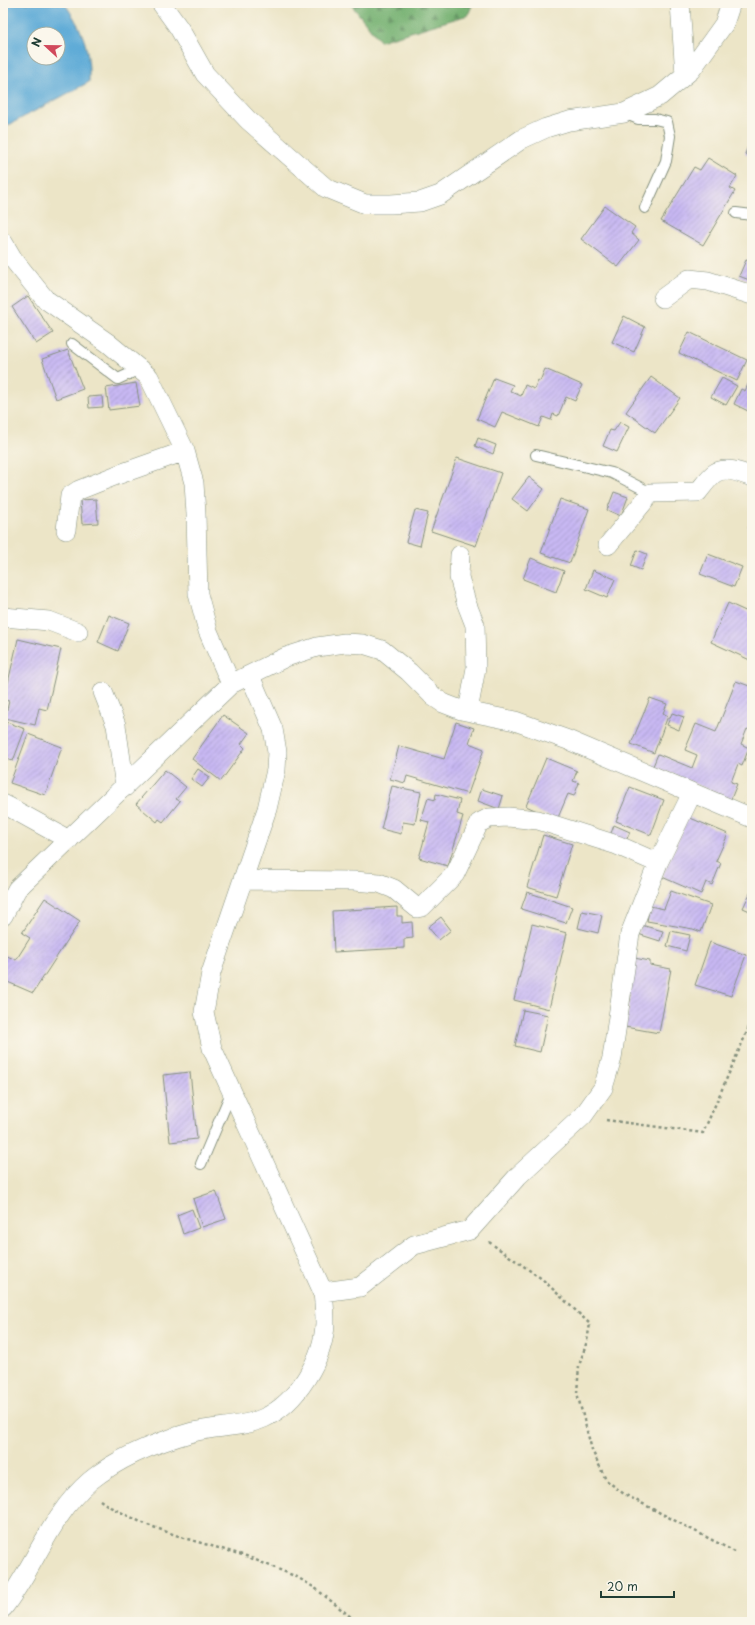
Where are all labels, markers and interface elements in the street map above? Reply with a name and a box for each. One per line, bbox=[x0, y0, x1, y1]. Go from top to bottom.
north arrow bbox=[26, 26, 66, 66]
text: N bbox=[27, 35, 46, 49]
scale bar bbox=[601, 1573, 674, 1599]
text: 20 m bbox=[607, 1577, 638, 1595]

